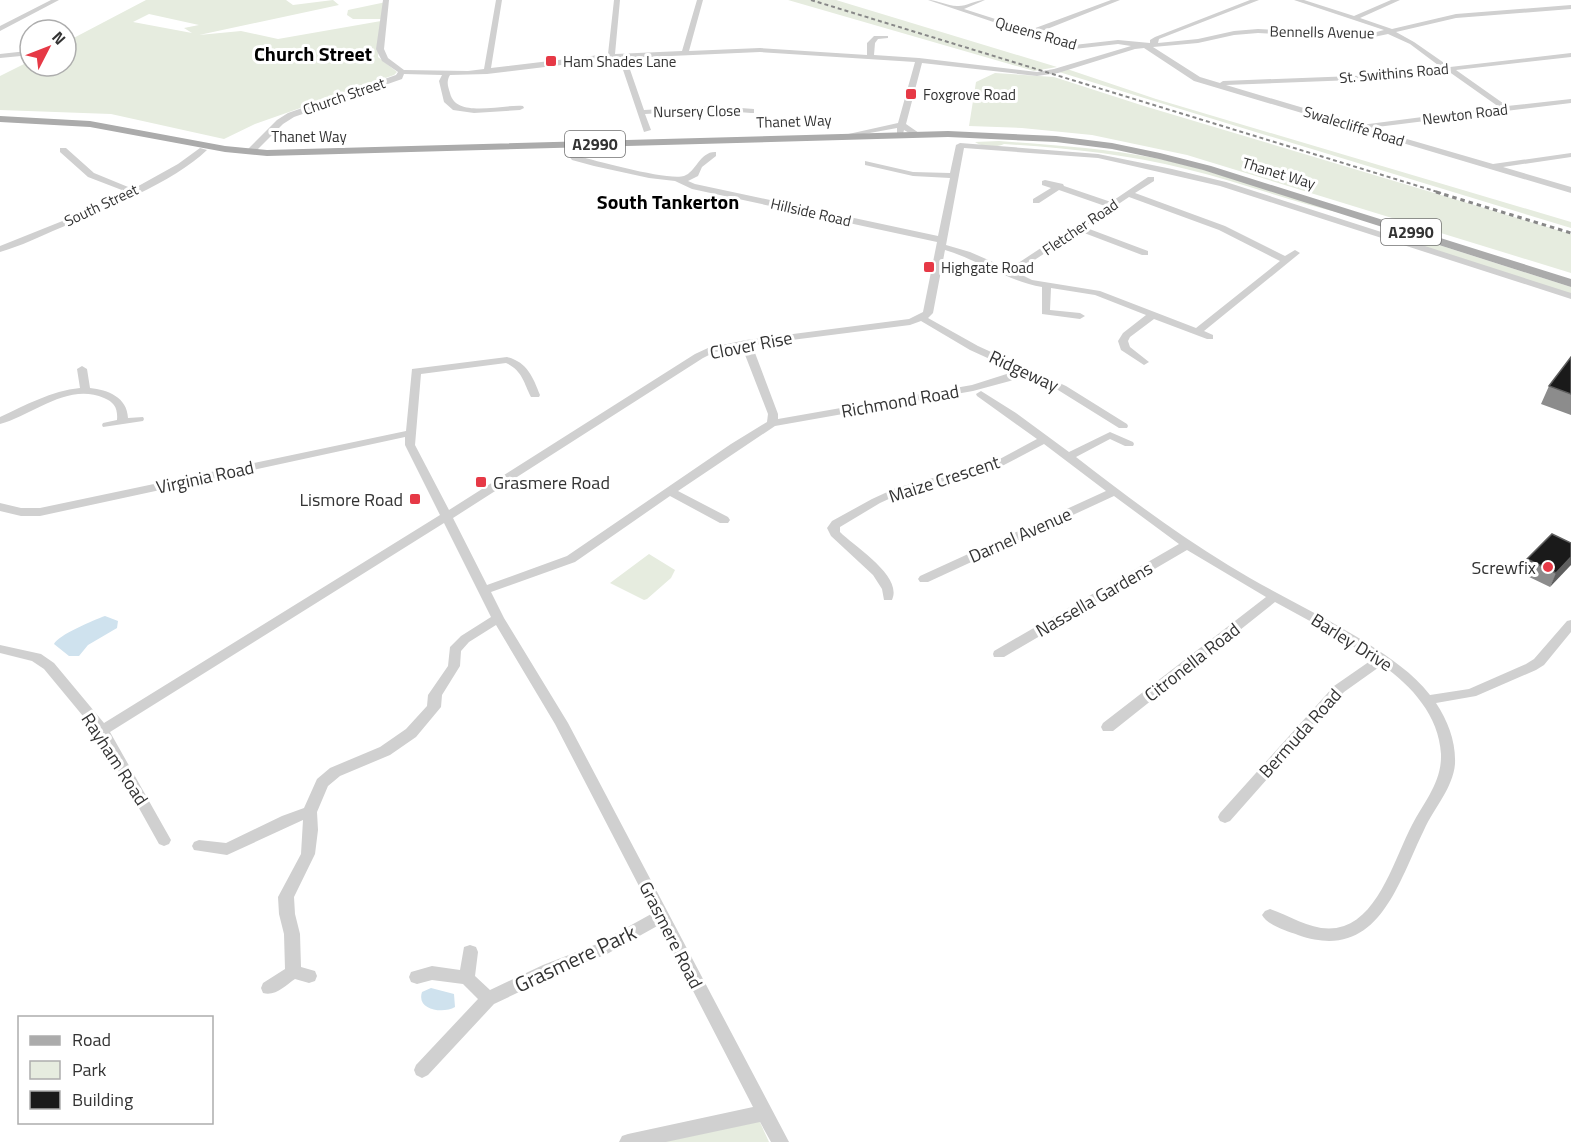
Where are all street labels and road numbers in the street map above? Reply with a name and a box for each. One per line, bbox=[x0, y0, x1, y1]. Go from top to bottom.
street label: Queens Road bbox=[993, 10, 1079, 56]
street label: Bennells Avenue bbox=[1269, 20, 1375, 44]
street label: St. Swithins Road bbox=[1338, 57, 1450, 89]
street label: Church Street bbox=[300, 71, 389, 121]
street label: Newton Road bbox=[1421, 97, 1509, 131]
street label: Nursery Close bbox=[653, 99, 741, 123]
street label: Swalecliffe Road bbox=[1301, 100, 1407, 152]
street label: Thanet Way bbox=[756, 108, 832, 134]
street label: Thanet Way bbox=[271, 125, 347, 148]
road number: A2990 bbox=[565, 131, 625, 157]
street label: Thanet Way bbox=[1240, 151, 1318, 195]
street label: South Street bbox=[60, 178, 142, 232]
street label: Hillside Road bbox=[769, 192, 853, 232]
street label: Fletcher Road bbox=[1037, 193, 1123, 261]
road number: A2990 bbox=[1381, 219, 1441, 245]
street label: Clover Rise bbox=[707, 324, 795, 366]
street label: Ridgeway bbox=[985, 343, 1064, 399]
street label: Richmond Road bbox=[839, 377, 961, 425]
street label: Maize Crescent bbox=[885, 448, 1004, 510]
street label: Virginia Road bbox=[154, 453, 256, 501]
street label: Darnel Avenue bbox=[964, 500, 1076, 570]
street label: Nassella Gardens bbox=[1030, 555, 1158, 643]
street label: Barley Drive bbox=[1306, 606, 1398, 678]
street label: Citronella Road bbox=[1139, 616, 1245, 708]
street label: Bermuda Road bbox=[1252, 682, 1348, 784]
street label: Rayham Road bbox=[75, 707, 155, 811]
street label: Grasmere Road bbox=[632, 877, 710, 993]
street label: Grasmere Park bbox=[509, 916, 641, 1000]

